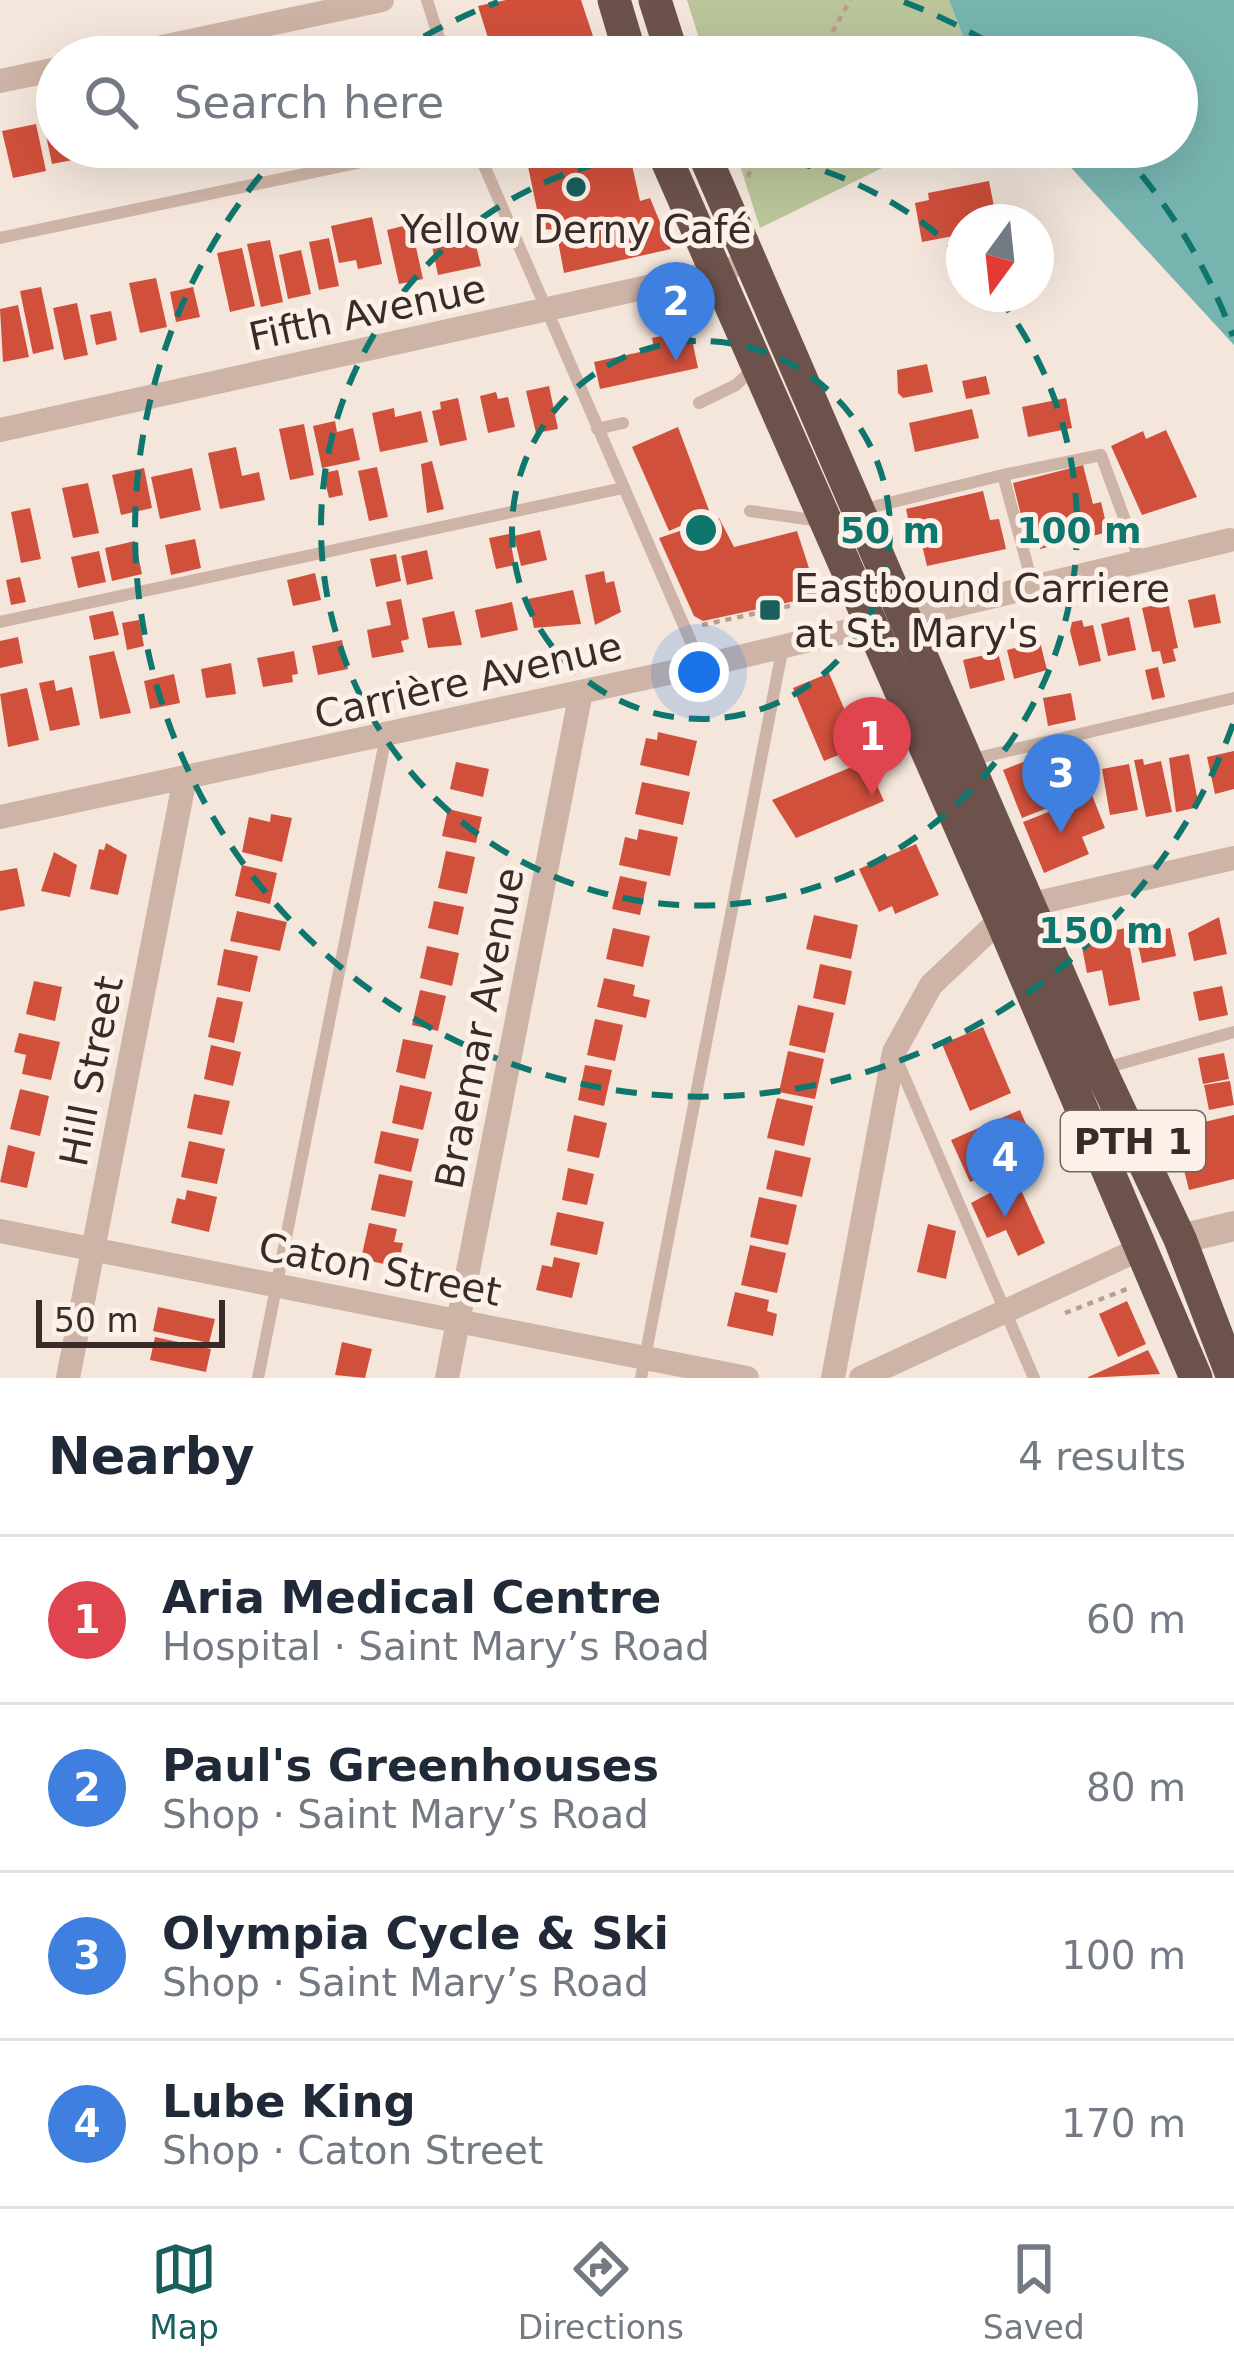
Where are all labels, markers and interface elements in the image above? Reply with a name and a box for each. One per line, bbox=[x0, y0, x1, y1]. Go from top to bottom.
search box bbox=[36, 36, 1198, 168]
icon: search bbox=[78, 69, 144, 135]
text: Search here bbox=[174, 76, 444, 129]
marker: Yellow Derny Café bbox=[563, 174, 589, 200]
north arrow bbox=[946, 204, 1054, 312]
place label: Yellow Derny Café bbox=[400, 207, 751, 252]
pin: 2 bbox=[637, 262, 715, 361]
street label: Fifth Avenue bbox=[245, 265, 490, 360]
centre of rings bbox=[680, 509, 722, 551]
text: 50 m bbox=[840, 510, 940, 551]
text: 100 m bbox=[1016, 510, 1142, 551]
place label: Eastbound Carriere at St. Mary's bbox=[794, 566, 1170, 656]
marker: Eastbound Carriere at St. Mary's bbox=[757, 597, 783, 623]
street label: Carrière Avenue bbox=[310, 623, 626, 738]
your location bbox=[669, 642, 729, 702]
pin: 1 bbox=[833, 697, 911, 796]
pin: 3 bbox=[1022, 734, 1100, 833]
street label: Braemar Avenue bbox=[426, 864, 533, 1192]
text: 150 m bbox=[1038, 910, 1164, 951]
street label: Hill Street bbox=[51, 972, 132, 1170]
road number: PTH 1 bbox=[1061, 1111, 1205, 1171]
pin: 4 bbox=[966, 1118, 1044, 1217]
street label: Caton Street bbox=[255, 1224, 505, 1315]
scale bar bbox=[36, 1294, 225, 1347]
text: 50 m bbox=[54, 1301, 139, 1340]
text: Nearby bbox=[48, 1427, 255, 1486]
text: 4 results bbox=[1018, 1434, 1186, 1479]
text: Aria Medical Centre bbox=[162, 1571, 661, 1624]
text: 1 bbox=[73, 1597, 101, 1642]
text: 60 m bbox=[1086, 1597, 1186, 1642]
text: Hospital · Saint Mary’s Road bbox=[162, 1624, 710, 1669]
text: Paul's Greenhouses bbox=[162, 1739, 659, 1792]
text: 2 bbox=[73, 1765, 101, 1810]
text: 80 m bbox=[1086, 1765, 1186, 1810]
text: Shop · Saint Mary’s Road bbox=[162, 1792, 649, 1837]
text: Olympia Cycle & Ski bbox=[162, 1907, 669, 1960]
text: 3 bbox=[73, 1933, 101, 1978]
text: 100 m bbox=[1061, 1933, 1186, 1978]
text: Shop · Saint Mary’s Road bbox=[162, 1960, 649, 2005]
text: Lube King bbox=[162, 2075, 416, 2128]
text: 4 bbox=[73, 2101, 101, 2146]
text: 170 m bbox=[1061, 2101, 1186, 2146]
text: Shop · Caton Street bbox=[162, 2128, 543, 2173]
tab: Map bbox=[149, 2236, 219, 2347]
tab: Directions bbox=[518, 2236, 684, 2347]
tab: Saved bbox=[983, 2236, 1085, 2347]

